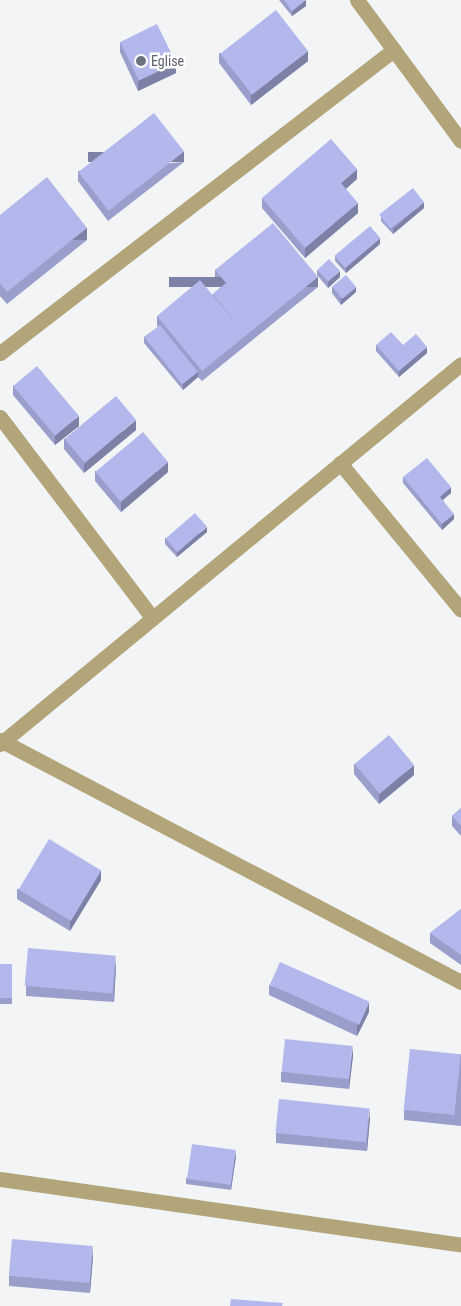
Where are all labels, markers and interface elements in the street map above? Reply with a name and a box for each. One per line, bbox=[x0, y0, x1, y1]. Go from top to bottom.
place label: Eglise bbox=[151, 53, 184, 69]
marker: Eglise bbox=[135, 55, 147, 67]

